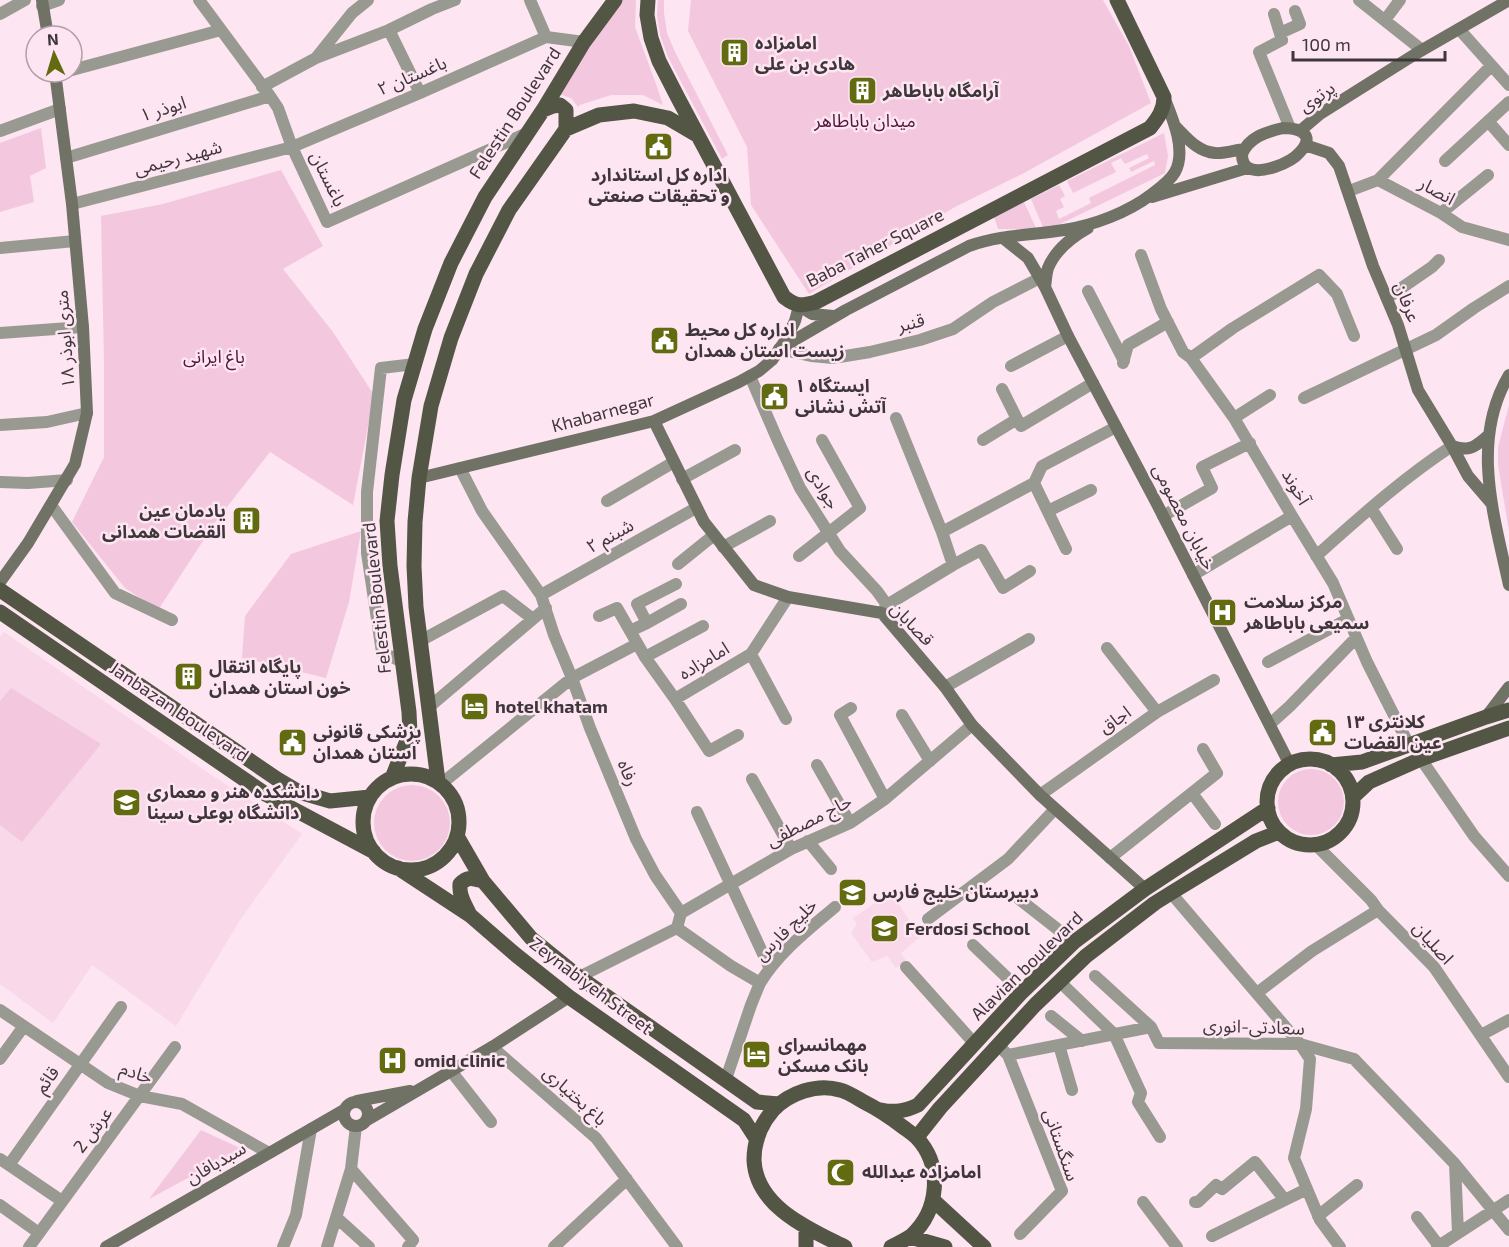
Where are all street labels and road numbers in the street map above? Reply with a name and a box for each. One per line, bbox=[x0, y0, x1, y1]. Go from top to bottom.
street label: Felestin Boulevard bbox=[463, 43, 565, 182]
street label: باغستان ۲ bbox=[374, 51, 450, 100]
street label: پرتوی bbox=[1294, 76, 1340, 117]
street label: ابوذر ۱ bbox=[137, 91, 189, 126]
street label: شهید رحیمی bbox=[131, 135, 225, 180]
street label: باغستان bbox=[305, 147, 352, 210]
street label: انصار bbox=[1414, 171, 1459, 210]
street label: Baba Taher Square bbox=[802, 203, 947, 291]
street label: عرفان bbox=[1389, 278, 1426, 325]
street label: ۱۸ متری ابوذر bbox=[50, 289, 79, 389]
street label: قنبر bbox=[894, 308, 927, 337]
street label: Khabarnegar bbox=[549, 388, 657, 436]
street label: خیابان معصومی bbox=[1148, 460, 1221, 574]
street label: جوادی bbox=[802, 462, 845, 513]
street label: آخوند bbox=[1277, 465, 1316, 509]
street label: شبنم ۲ bbox=[582, 513, 639, 560]
street label: Felestin Boulevard bbox=[357, 521, 395, 675]
street label: قصابان bbox=[886, 597, 939, 651]
street label: امامزاده bbox=[674, 636, 733, 685]
street label: Janbazan Boulevard bbox=[106, 656, 253, 766]
street label: اجاق bbox=[1094, 700, 1135, 738]
street label: رفاه bbox=[613, 756, 644, 790]
street label: حاج مصطفی bbox=[762, 789, 856, 854]
street label: خلیج فارس bbox=[749, 893, 823, 967]
street label: Alavian boulevard bbox=[966, 906, 1087, 1024]
street label: اصلیان bbox=[1408, 916, 1459, 969]
street label: Zeynabiyeh Street bbox=[526, 932, 657, 1039]
street label: سعادتی-انوری bbox=[1203, 1013, 1305, 1040]
street label: خادم bbox=[116, 1056, 156, 1092]
street label: باغ بختیاری bbox=[536, 1061, 612, 1133]
street label: قائم bbox=[29, 1062, 66, 1099]
street label: عرش 2 bbox=[68, 1102, 117, 1157]
street label: سنگستانی bbox=[1038, 1106, 1085, 1184]
street label: سبدبافان bbox=[182, 1136, 250, 1189]

